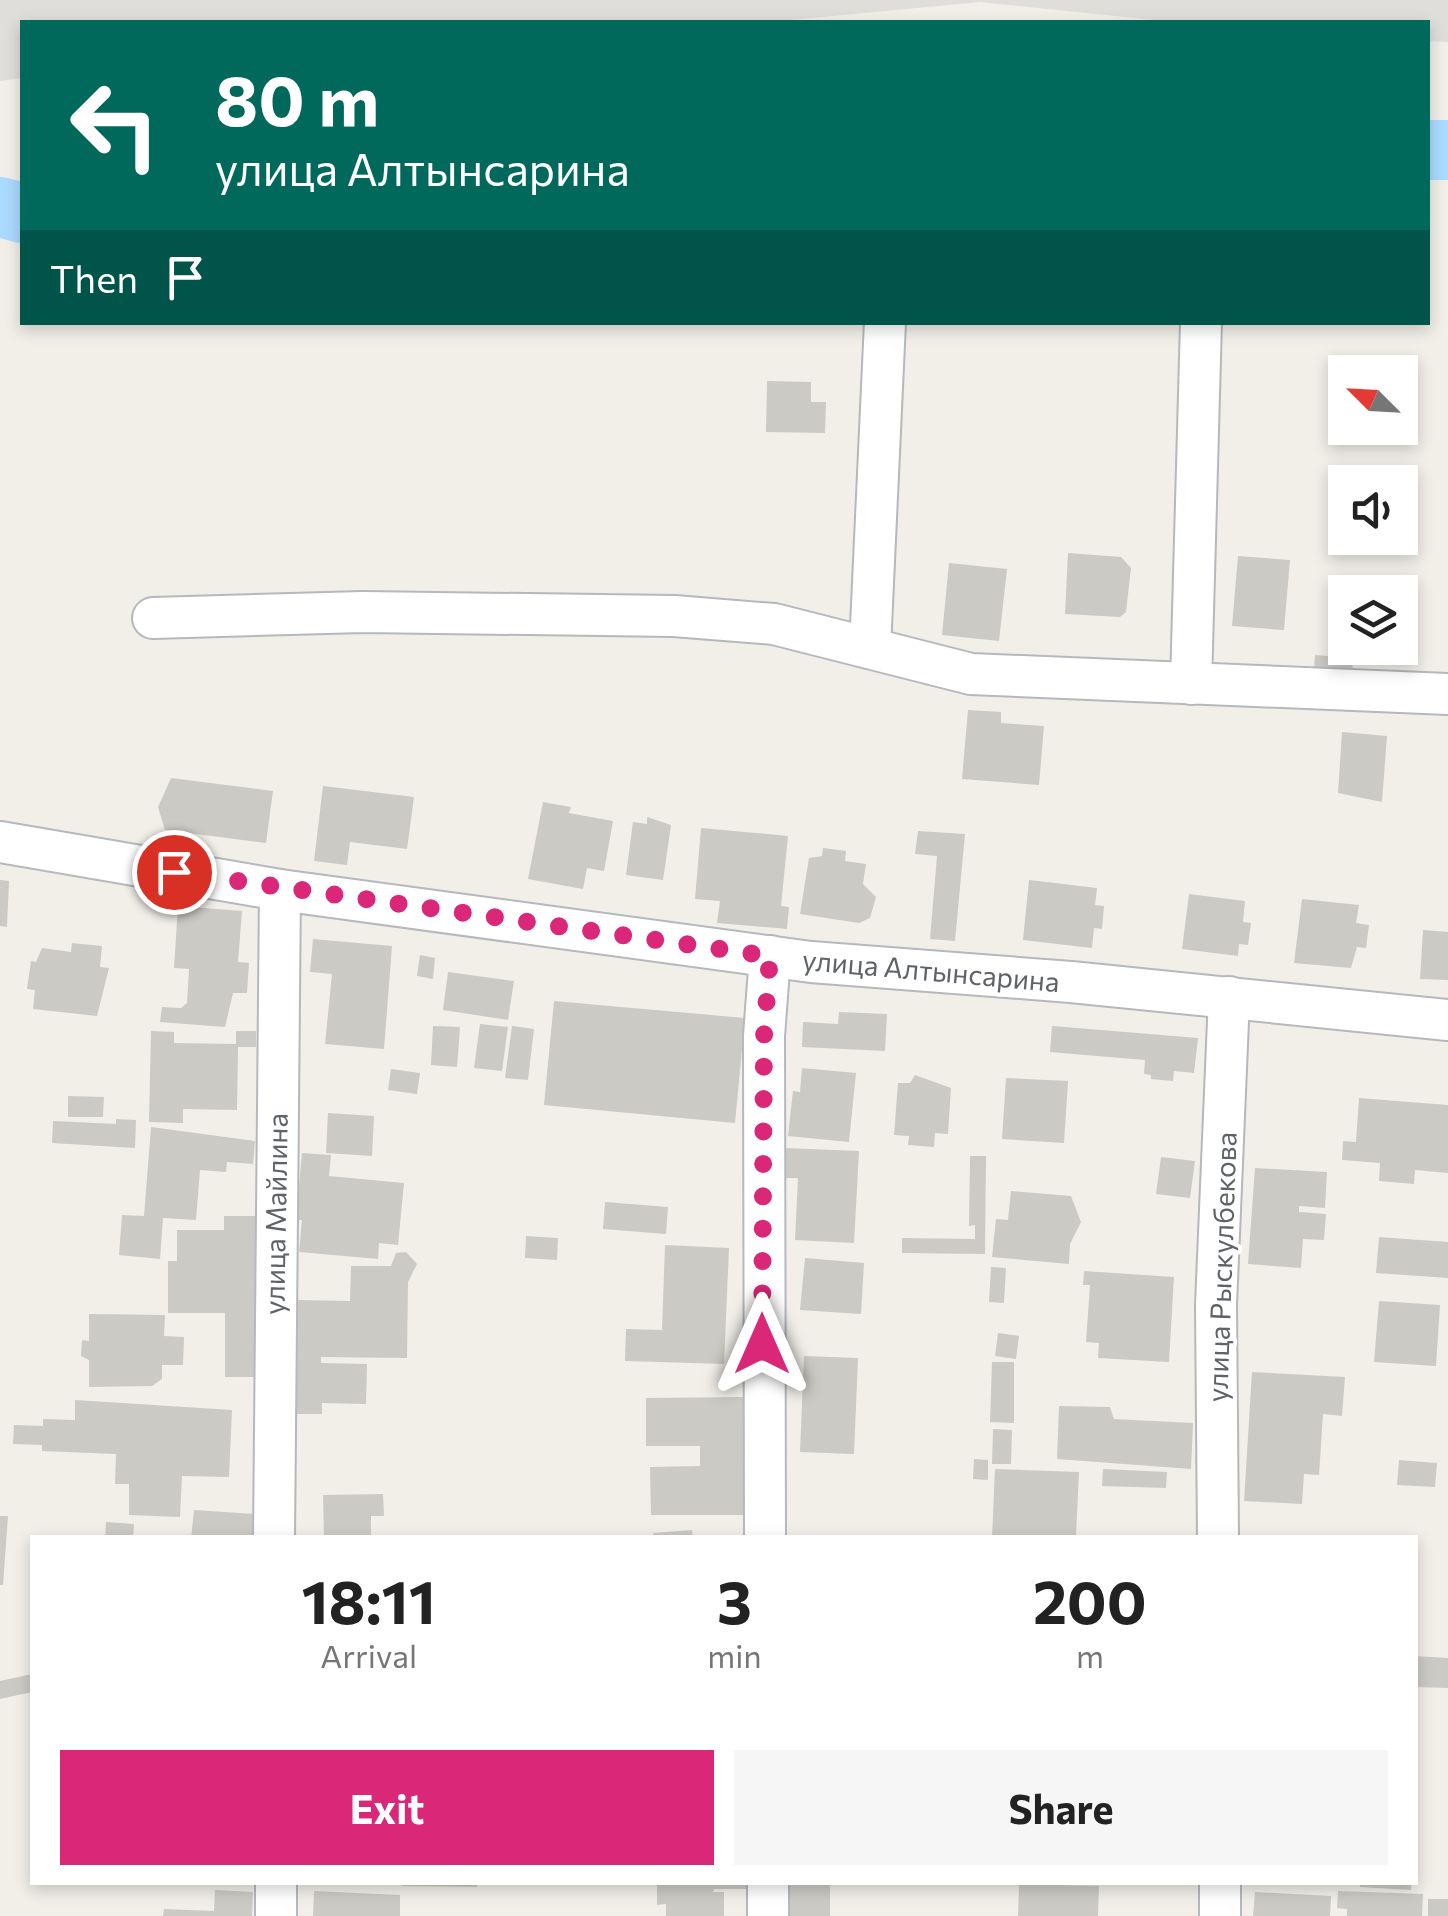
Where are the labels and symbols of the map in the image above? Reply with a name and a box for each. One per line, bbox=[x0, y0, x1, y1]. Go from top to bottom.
north arrow bbox=[1328, 355, 1418, 445]
pin bbox=[132, 830, 217, 915]
street label: улица Алтынсарина bbox=[801, 942, 1061, 998]
street label: улица Майлина bbox=[256, 1113, 294, 1315]
street label: улица Рыскулбекова bbox=[1199, 1131, 1243, 1403]
position arrow bbox=[710, 1292, 814, 1396]

